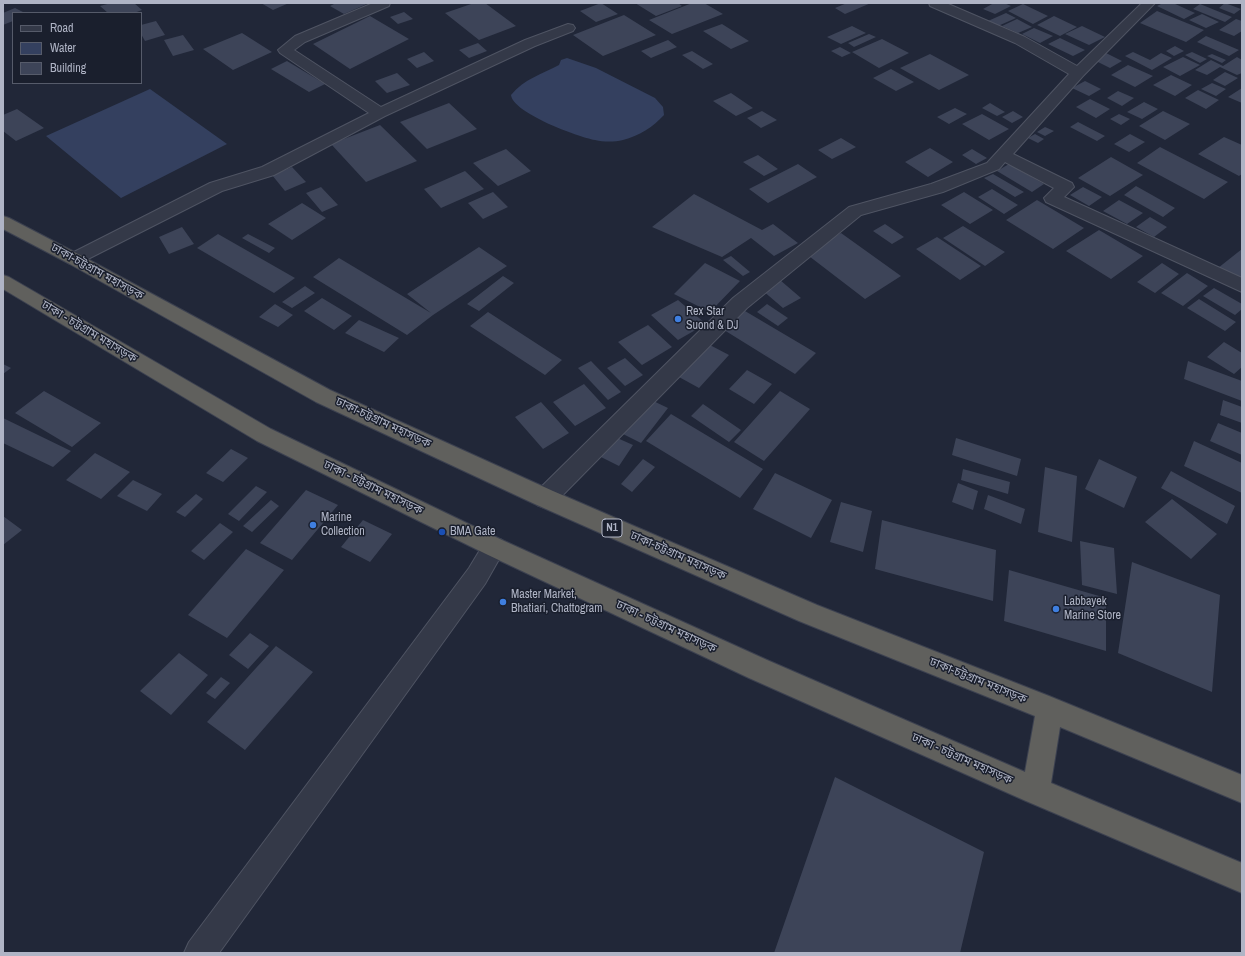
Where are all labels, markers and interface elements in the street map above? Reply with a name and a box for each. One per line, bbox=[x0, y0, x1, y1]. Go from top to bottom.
legend bbox=[12, 12, 142, 84]
text: Road bbox=[50, 20, 74, 36]
text: Water bbox=[50, 40, 76, 56]
text: Building bbox=[50, 60, 86, 76]
street label: ঢাকা-চট্টগ্রাম মহাসড়ক bbox=[48, 241, 146, 303]
street label: ঢাকা - চট্টগ্রাম মহাসড়ক bbox=[39, 298, 139, 366]
place label: Rex Star Suond & DJ bbox=[686, 305, 739, 333]
marker: Rex Star Suond & DJ bbox=[673, 314, 683, 324]
street label: ঢাকা-চট্টগ্রাম মহাসড়ক bbox=[333, 395, 433, 451]
street label: ঢাকা - চট্টগ্রাম মহাসড়ক bbox=[321, 458, 425, 518]
place label: Marine Collection bbox=[321, 511, 365, 539]
road number: N1 bbox=[602, 519, 622, 537]
marker: Marine Collection bbox=[308, 520, 318, 530]
place label: BMA Gate bbox=[450, 525, 495, 539]
marker: BMA Gate bbox=[437, 527, 447, 537]
street label: ঢাকা-চট্টগ্রাম মহাসড়ক bbox=[628, 528, 728, 584]
place label: Master Market, Bhatiari, Chattogram bbox=[511, 588, 602, 616]
place label: Labbayek Marine Store bbox=[1064, 595, 1121, 623]
marker: Master Market, Bhatiari, Chattogram bbox=[498, 597, 508, 607]
street label: ঢাকা - চট্টগ্রাম মহাসড়ক bbox=[614, 597, 718, 657]
marker: Labbayek Marine Store bbox=[1051, 604, 1061, 614]
street label: ঢাকা-চট্টগ্রাম মহাসড়ক bbox=[927, 655, 1029, 707]
street label: ঢাকা - চট্টগ্রাম মহাসড়ক bbox=[909, 730, 1015, 788]

